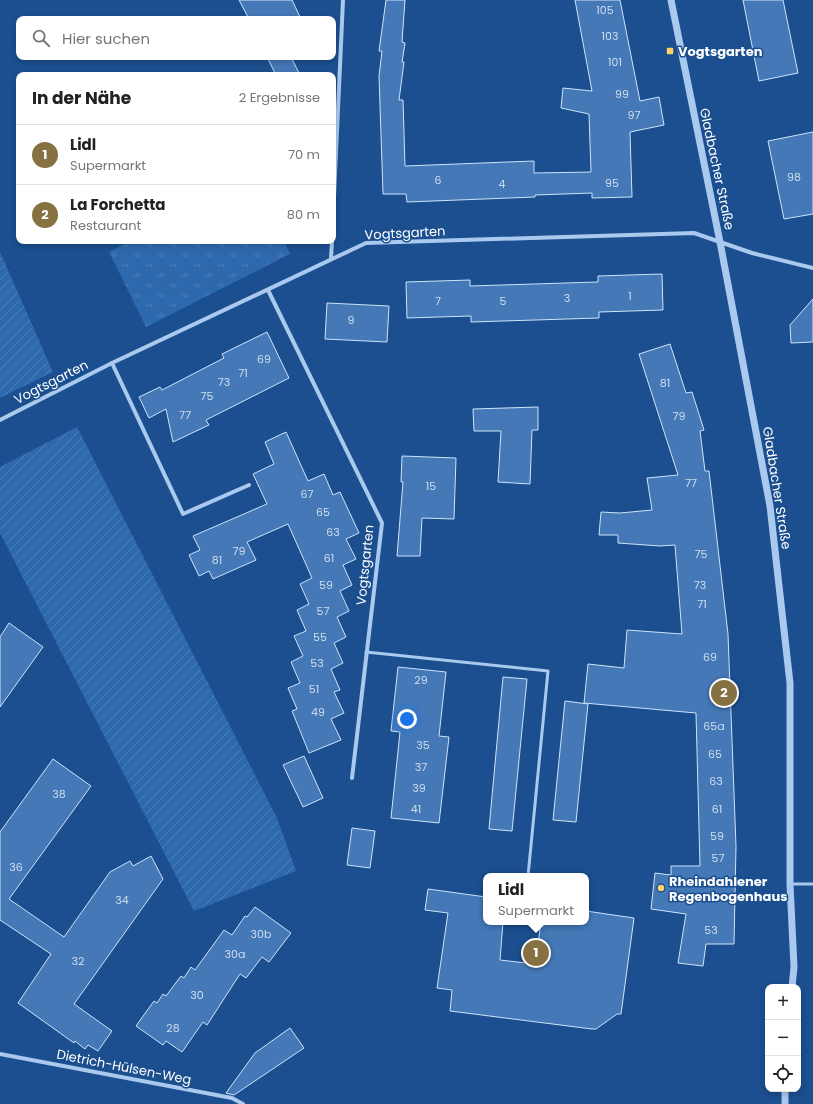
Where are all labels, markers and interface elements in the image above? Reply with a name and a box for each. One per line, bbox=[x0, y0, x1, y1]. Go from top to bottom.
house number: 105 bbox=[596, 2, 614, 18]
search box bbox=[16, 16, 336, 60]
icon: search bbox=[30, 27, 52, 49]
text: Hier suchen bbox=[62, 28, 150, 49]
house number: 103 bbox=[602, 28, 618, 44]
place label: Vogtsgarten bbox=[678, 42, 763, 61]
marker: Vogtsgarten bbox=[665, 46, 675, 56]
house number: 101 bbox=[608, 54, 622, 70]
text: In der Nähe bbox=[32, 86, 131, 110]
house number: 99 bbox=[615, 86, 629, 102]
text: 2 Ergebnisse bbox=[239, 88, 320, 107]
street label: Gladbacher Straße bbox=[695, 106, 739, 232]
house number: 97 bbox=[628, 107, 640, 123]
text: Lidl bbox=[70, 134, 96, 155]
text: 1 bbox=[43, 145, 47, 164]
text: 70 m bbox=[288, 145, 320, 164]
text: Supermarkt bbox=[70, 156, 146, 175]
house number: 98 bbox=[787, 169, 801, 185]
house number: 6 bbox=[435, 172, 442, 188]
house number: 95 bbox=[605, 175, 619, 191]
house number: 4 bbox=[499, 176, 506, 192]
text: La Forchetta bbox=[70, 194, 166, 215]
text: 2 bbox=[41, 205, 49, 224]
text: 80 m bbox=[287, 205, 320, 224]
text: Restaurant bbox=[70, 216, 141, 235]
street label: Vogtsgarten bbox=[364, 221, 446, 245]
house number: 1 bbox=[628, 288, 632, 304]
house number: 3 bbox=[564, 290, 570, 306]
house number: 7 bbox=[435, 293, 441, 309]
house number: 5 bbox=[500, 293, 507, 309]
house number: 9 bbox=[348, 312, 355, 328]
house number: 69 bbox=[257, 351, 271, 367]
street label: Vogtsgarten bbox=[11, 355, 91, 409]
house number: 71 bbox=[238, 365, 248, 381]
house number: 73 bbox=[218, 374, 230, 390]
house number: 81 bbox=[660, 375, 670, 391]
house number: 75 bbox=[201, 388, 214, 404]
house number: 77 bbox=[179, 407, 191, 423]
house number: 79 bbox=[673, 408, 686, 424]
street label: Gladbacher Straße bbox=[758, 425, 796, 551]
house number: 77 bbox=[685, 475, 697, 491]
house number: 15 bbox=[426, 478, 436, 494]
house number: 67 bbox=[301, 486, 314, 502]
house number: 65 bbox=[316, 504, 330, 520]
house number: 63 bbox=[326, 524, 340, 540]
street label: Vogtsgarten bbox=[351, 524, 379, 606]
house number: 79 bbox=[233, 543, 246, 559]
house number: 75 bbox=[695, 546, 708, 562]
house number: 61 bbox=[324, 550, 334, 566]
house number: 81 bbox=[212, 552, 222, 568]
house number: 59 bbox=[319, 577, 333, 593]
house number: 73 bbox=[694, 577, 706, 593]
house number: 71 bbox=[697, 596, 707, 612]
house number: 57 bbox=[317, 603, 329, 619]
house number: 55 bbox=[313, 629, 327, 645]
house number: 69 bbox=[703, 649, 717, 665]
house number: 53 bbox=[310, 655, 324, 671]
house number: 29 bbox=[414, 672, 428, 688]
pin: 2 bbox=[711, 678, 737, 708]
house number: 51 bbox=[309, 681, 319, 697]
house number: 49 bbox=[311, 704, 325, 720]
your location bbox=[397, 709, 417, 729]
house number: 65a bbox=[703, 718, 725, 734]
house number: 35 bbox=[416, 737, 430, 753]
house number: 65 bbox=[708, 746, 722, 762]
house number: 37 bbox=[415, 759, 427, 775]
house number: 63 bbox=[709, 773, 723, 789]
house number: 39 bbox=[412, 780, 426, 796]
house number: 38 bbox=[52, 786, 66, 802]
house number: 41 bbox=[411, 801, 421, 817]
house number: 61 bbox=[712, 801, 722, 817]
house number: 59 bbox=[710, 828, 724, 844]
house number: 57 bbox=[712, 850, 724, 866]
house number: 36 bbox=[9, 859, 23, 875]
place label: Rheindahlener Regenbogenhaus bbox=[669, 872, 787, 906]
popup bbox=[483, 873, 589, 925]
text: Lidl bbox=[498, 879, 524, 900]
marker: Rheindahlener Regenbogenhaus bbox=[656, 883, 666, 893]
house number: 34 bbox=[115, 892, 129, 908]
text: Supermarkt bbox=[498, 901, 574, 920]
house number: 53 bbox=[704, 922, 718, 938]
house number: 30b bbox=[251, 926, 271, 942]
pin: 1 bbox=[523, 938, 549, 968]
house number: 30a bbox=[225, 946, 245, 962]
house number: 32 bbox=[72, 953, 84, 969]
map controls bbox=[765, 984, 801, 1092]
button: + bbox=[765, 984, 801, 1020]
house number: 30 bbox=[190, 987, 204, 1003]
house number: 28 bbox=[166, 1020, 180, 1036]
button: − bbox=[765, 1020, 801, 1056]
street label: Dietrich-Hülsen-Weg bbox=[55, 1045, 193, 1089]
button: locate bbox=[765, 1056, 801, 1092]

